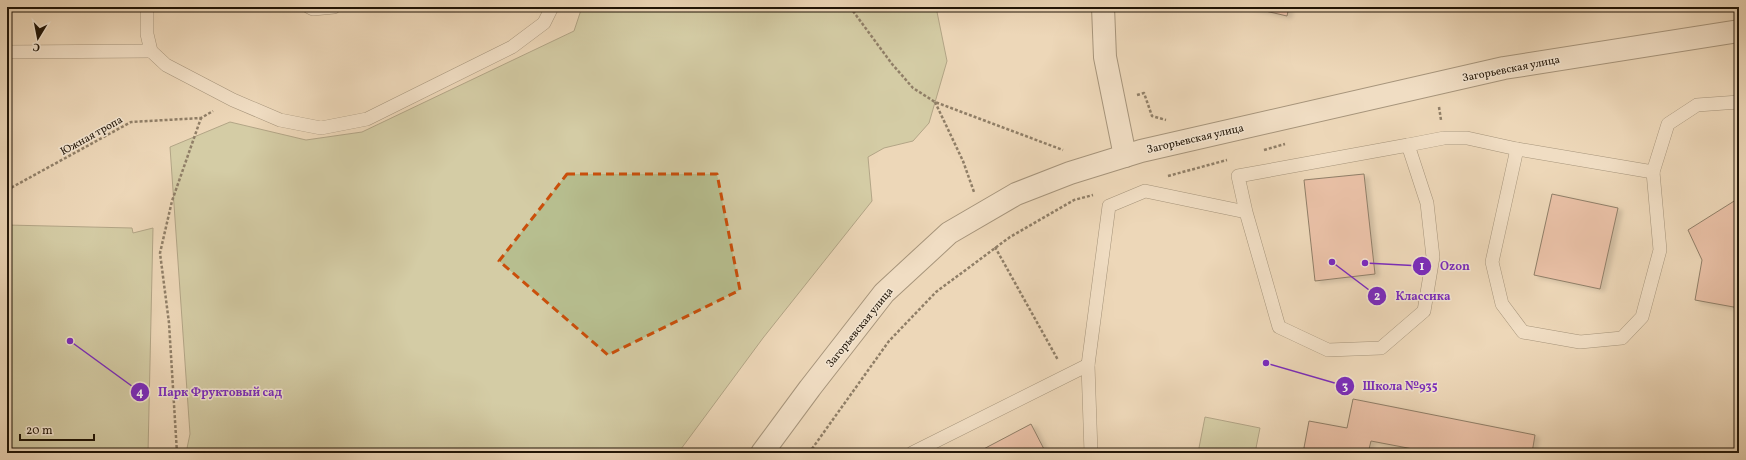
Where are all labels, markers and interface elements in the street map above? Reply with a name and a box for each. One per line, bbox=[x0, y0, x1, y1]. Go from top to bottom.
north arrow bbox=[18, 18, 58, 58]
text: С bbox=[32, 38, 41, 54]
street label: Загорьевская улица bbox=[1461, 53, 1562, 86]
street label: Южная тропа bbox=[58, 113, 126, 160]
street label: Загорьевская улица bbox=[1145, 121, 1246, 158]
callout: Ozon bbox=[1412, 254, 1477, 278]
text: 1 bbox=[1420, 259, 1425, 275]
text: Ozon bbox=[1440, 259, 1470, 275]
street label: Загорьевская улица bbox=[823, 284, 898, 371]
callout: Классика bbox=[1367, 284, 1458, 308]
text: 2 bbox=[1374, 289, 1380, 305]
text: Классика bbox=[1396, 289, 1451, 305]
callout: Школа №935 bbox=[1335, 374, 1446, 398]
text: 3 bbox=[1342, 379, 1348, 395]
text: Школа №935 bbox=[1363, 379, 1438, 395]
callout: Парк Фруктовый сад bbox=[130, 380, 290, 404]
text: 4 bbox=[136, 385, 144, 401]
text: Парк Фруктовый сад bbox=[158, 385, 283, 401]
scale bar bbox=[20, 416, 94, 442]
text: 20 m bbox=[26, 423, 53, 439]

